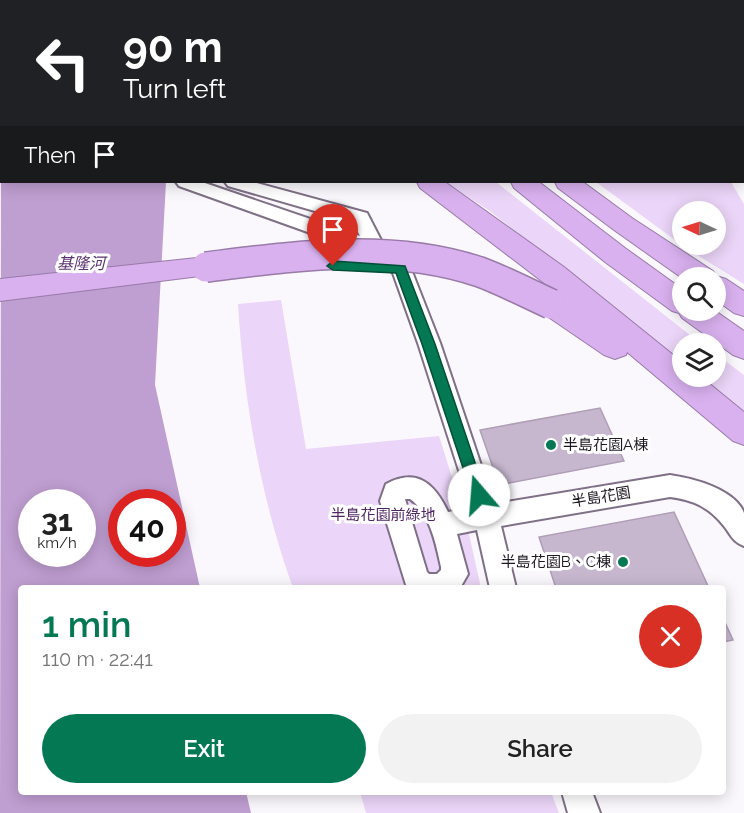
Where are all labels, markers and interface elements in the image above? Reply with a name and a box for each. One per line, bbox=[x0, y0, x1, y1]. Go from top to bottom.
text: 90 m bbox=[123, 23, 223, 72]
icon: left bbox=[24, 24, 102, 102]
text: Turn left bbox=[123, 73, 226, 104]
icon: arrive bbox=[88, 138, 121, 171]
text: Then bbox=[24, 142, 76, 168]
north arrow bbox=[672, 201, 726, 255]
map controls bbox=[672, 201, 726, 387]
pin bbox=[307, 204, 358, 266]
icon: arrive bbox=[316, 213, 349, 246]
water label: 基隆河 bbox=[57, 254, 108, 273]
button: search bbox=[672, 267, 726, 321]
button: layers bbox=[672, 333, 726, 387]
place label: 半島花園A棟 bbox=[563, 436, 648, 454]
marker: 半島花園A棟 bbox=[544, 438, 558, 452]
position arrow bbox=[447, 463, 511, 527]
street label: 半島花園 bbox=[570, 483, 632, 511]
speed limit sign: 40 bbox=[108, 489, 186, 567]
text: 31 bbox=[41, 503, 73, 538]
park label: 半島花園前綠地 bbox=[330, 506, 436, 524]
text: km/h bbox=[37, 534, 77, 552]
place label: 半島花園B、C棟 bbox=[501, 553, 611, 571]
marker: 半島花園B、C棟 bbox=[616, 555, 630, 569]
text: 1 min bbox=[42, 603, 131, 645]
button: close bbox=[639, 605, 702, 668]
text: 110 m · 22:41 bbox=[42, 647, 153, 671]
button: Exit bbox=[42, 714, 366, 783]
button: Share bbox=[378, 714, 702, 783]

